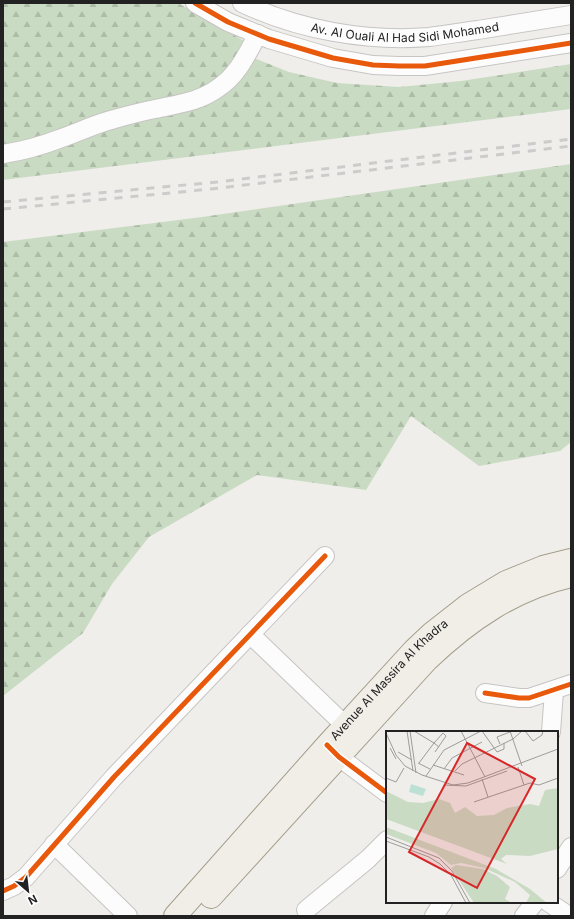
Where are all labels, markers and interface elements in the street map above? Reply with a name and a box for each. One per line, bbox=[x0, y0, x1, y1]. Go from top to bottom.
street label: Av. Al Ouali Al Had Sidi Mohamed bbox=[310, 19, 500, 45]
street label: Avenue Al Massira Al Khadra bbox=[327, 616, 451, 743]
inset map bbox=[386, 731, 558, 903]
north arrow bbox=[8, 871, 48, 911]
text: N bbox=[26, 892, 40, 908]

